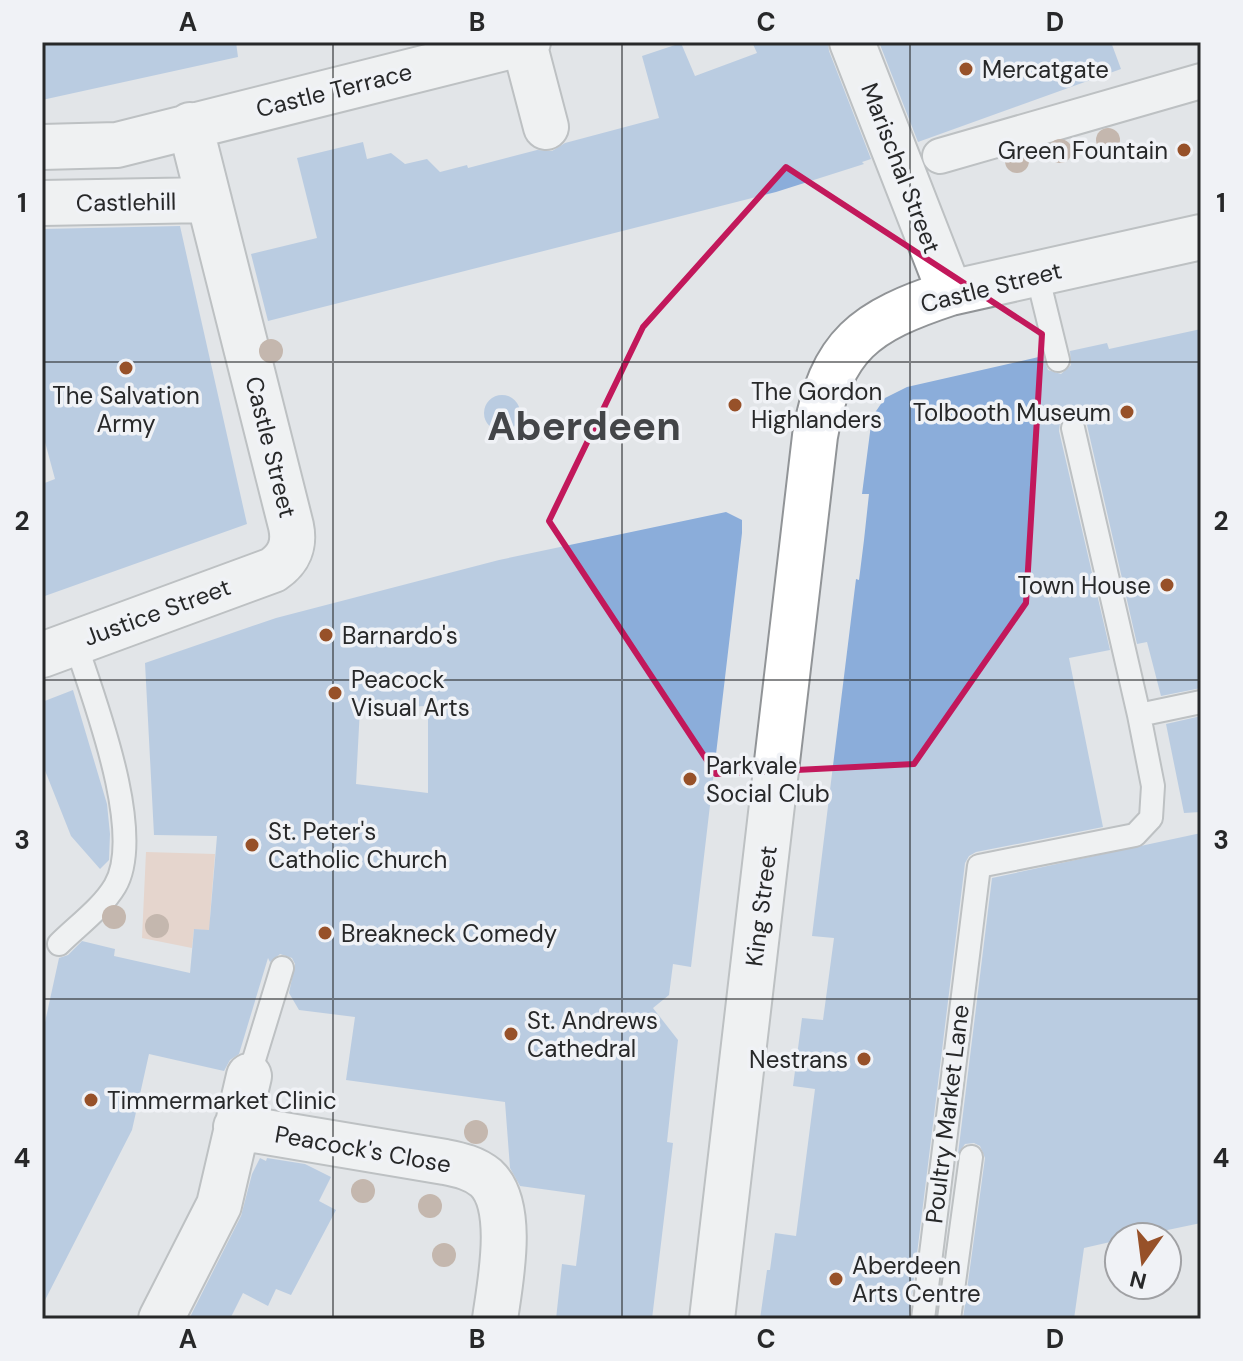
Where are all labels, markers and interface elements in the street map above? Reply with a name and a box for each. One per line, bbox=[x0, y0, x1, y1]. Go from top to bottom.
text: A bbox=[179, 5, 197, 39]
text: B bbox=[469, 5, 485, 39]
text: C bbox=[756, 5, 776, 39]
text: D bbox=[1046, 5, 1064, 39]
place label: Mercatgate bbox=[982, 54, 1109, 85]
street label: Castle Terrace bbox=[253, 56, 415, 124]
marker: Mercatgate bbox=[957, 60, 975, 78]
street label: Marischal Street bbox=[854, 78, 948, 258]
place label: Green Fountain bbox=[998, 135, 1168, 166]
marker: Green Fountain bbox=[1175, 141, 1193, 159]
text: 1 bbox=[17, 186, 27, 220]
street label: Castlehill bbox=[76, 186, 176, 218]
text: 1 bbox=[1216, 186, 1226, 220]
street label: Castle Street bbox=[917, 254, 1065, 320]
marker: The Salvation Army bbox=[117, 359, 135, 377]
street label: Castle Street bbox=[238, 373, 304, 521]
place label: The Gordon Highlanders bbox=[751, 376, 882, 435]
place label: The Salvation Army bbox=[52, 380, 200, 439]
marker: The Gordon Highlanders bbox=[726, 396, 744, 414]
place label: Tolbooth Museum bbox=[913, 397, 1111, 428]
district label: Aberdeen bbox=[487, 400, 681, 452]
marker: Tolbooth Museum bbox=[1118, 403, 1136, 421]
text: 2 bbox=[14, 504, 30, 538]
text: 2 bbox=[1213, 504, 1229, 538]
place label: Town House bbox=[1017, 570, 1151, 601]
street label: Justice Street bbox=[79, 571, 235, 653]
marker: Town House bbox=[1158, 576, 1176, 594]
place label: Barnardo's bbox=[342, 620, 458, 651]
marker: Barnardo's bbox=[317, 626, 335, 644]
place label: Peacock Visual Arts bbox=[351, 664, 470, 723]
marker: Peacock Visual Arts bbox=[326, 684, 344, 702]
place label: Parkvale Social Club bbox=[706, 750, 830, 809]
marker: Parkvale Social Club bbox=[681, 770, 699, 788]
place label: St. Peter's Catholic Church bbox=[268, 816, 447, 875]
text: 3 bbox=[14, 823, 30, 857]
text: 3 bbox=[1213, 823, 1229, 857]
marker: St. Peter's Catholic Church bbox=[243, 836, 261, 854]
street label: King Street bbox=[738, 844, 784, 968]
place label: Breakneck Comedy bbox=[341, 918, 557, 949]
marker: Breakneck Comedy bbox=[316, 924, 334, 942]
street label: Poultry Market Lane bbox=[918, 1003, 976, 1225]
place label: St. Andrews Cathedral bbox=[527, 1005, 658, 1064]
marker: St. Andrews Cathedral bbox=[502, 1025, 520, 1043]
place label: Nestrans bbox=[749, 1044, 848, 1075]
marker: Nestrans bbox=[855, 1050, 873, 1068]
place label: Timmermarket Clinic bbox=[107, 1085, 337, 1116]
marker: Timmermarket Clinic bbox=[82, 1091, 100, 1109]
street label: Peacock's Close bbox=[272, 1118, 454, 1180]
text: 4 bbox=[14, 1141, 30, 1175]
text: 4 bbox=[1213, 1141, 1229, 1175]
north arrow bbox=[1103, 1221, 1183, 1301]
place label: Aberdeen Arts Centre bbox=[852, 1250, 981, 1309]
text: N bbox=[1127, 1264, 1150, 1296]
marker: Aberdeen Arts Centre bbox=[827, 1270, 845, 1288]
text: A bbox=[179, 1322, 197, 1356]
text: B bbox=[469, 1322, 485, 1356]
text: C bbox=[756, 1322, 776, 1356]
text: D bbox=[1046, 1322, 1064, 1356]

